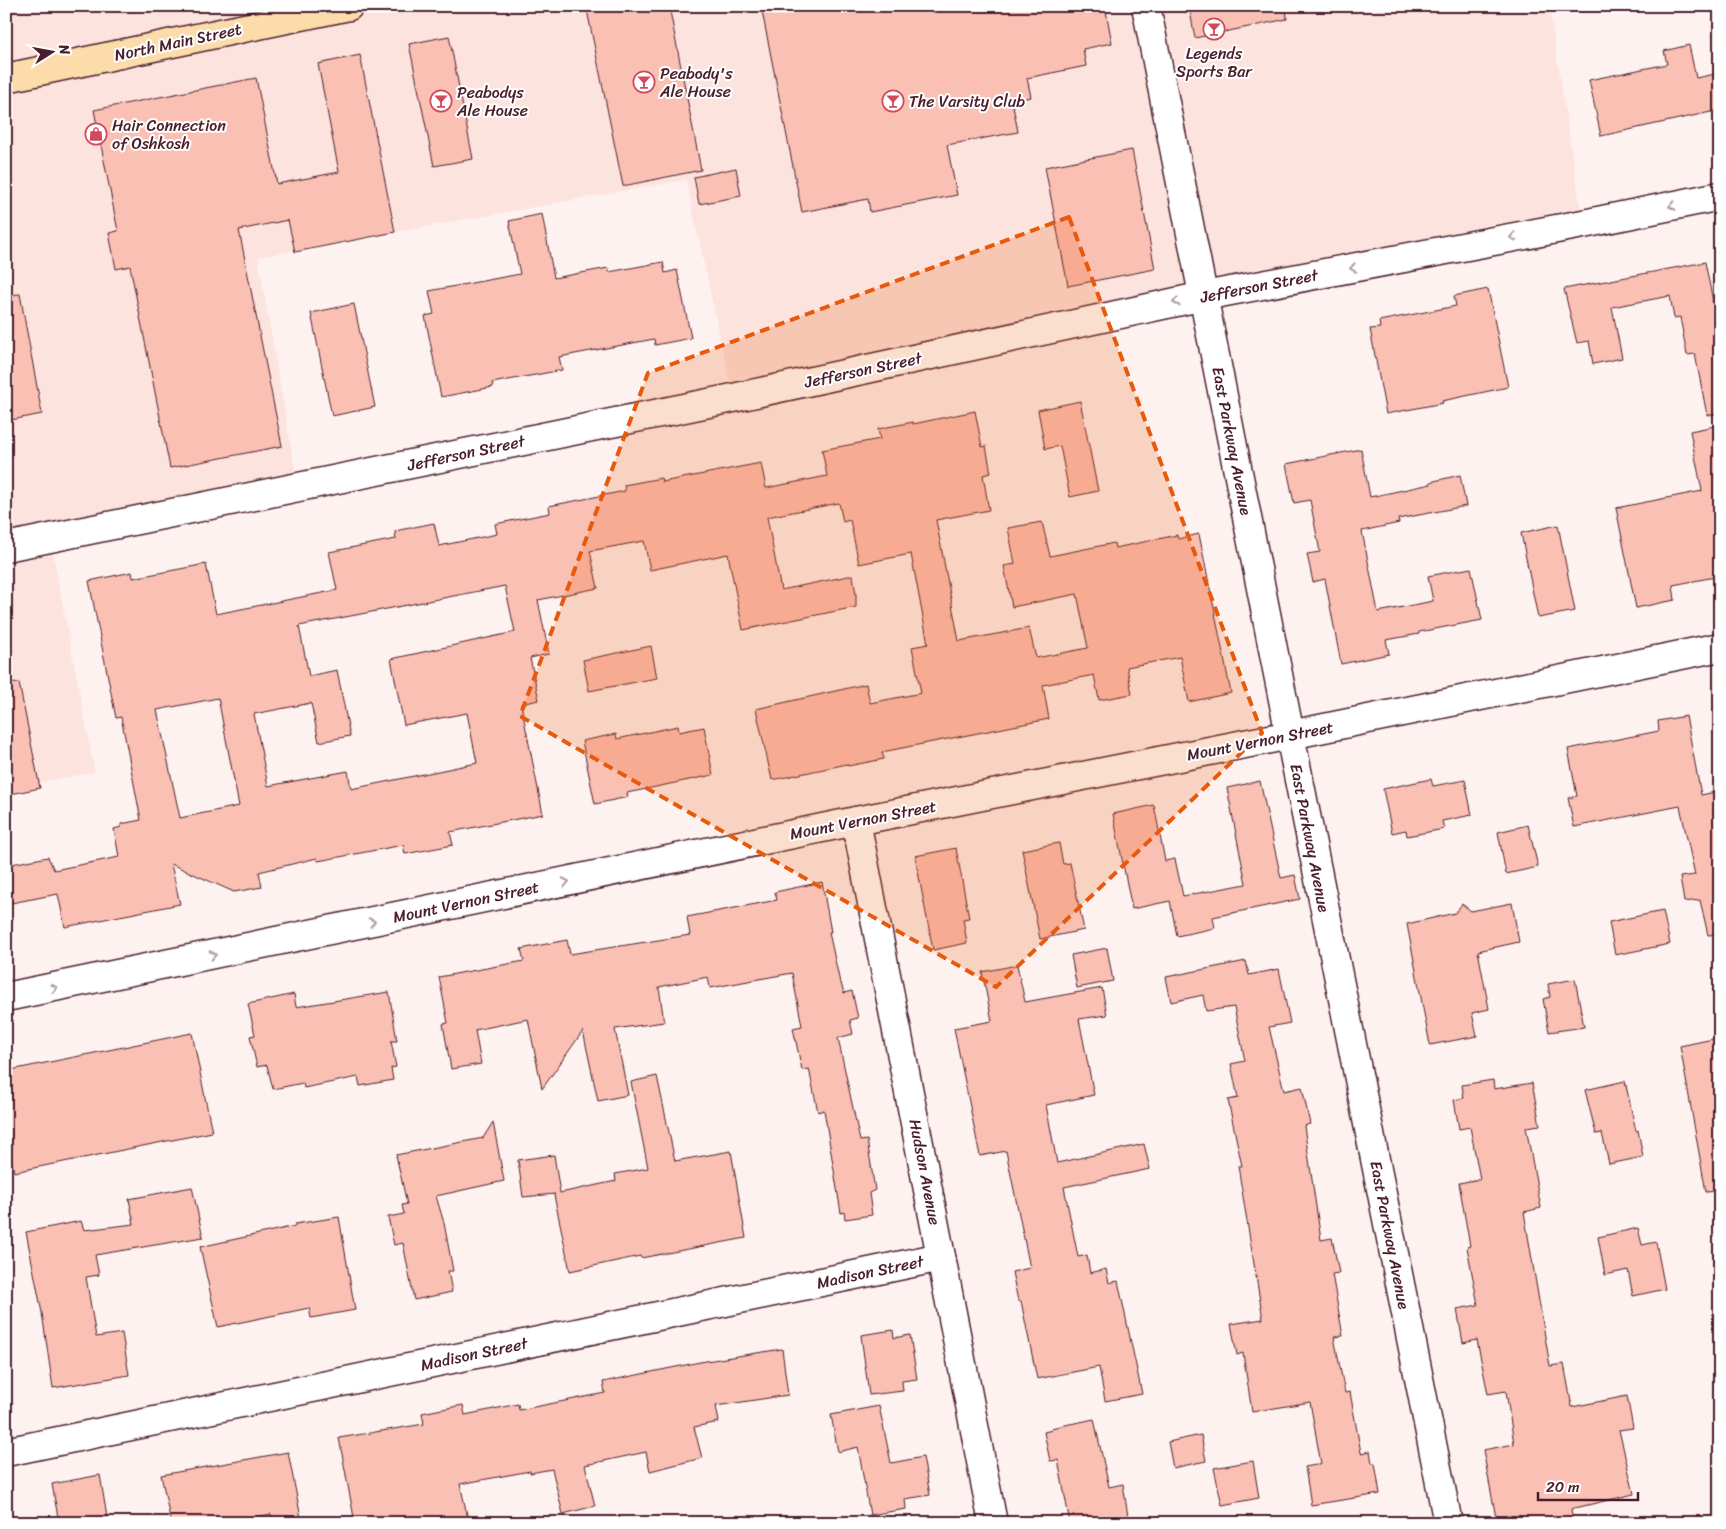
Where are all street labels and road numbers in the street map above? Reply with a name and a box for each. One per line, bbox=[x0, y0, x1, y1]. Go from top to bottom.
street label: North Main Street bbox=[112, 14, 244, 70]
street label: Jefferson Street bbox=[1197, 260, 1321, 312]
street label: Jefferson Street bbox=[801, 343, 925, 397]
street label: East Parkway Avenue bbox=[1203, 364, 1261, 518]
street label: Jefferson Street bbox=[404, 426, 528, 480]
street label: Mount Vernon Street bbox=[1184, 713, 1336, 769]
street label: East Parkway Avenue bbox=[1281, 761, 1339, 915]
street label: Mount Vernon Street bbox=[787, 792, 939, 848]
street label: Mount Vernon Street bbox=[390, 872, 542, 932]
street label: Hudson Avenue bbox=[900, 1116, 950, 1228]
street label: East Parkway Avenue bbox=[1361, 1158, 1419, 1312]
street label: Madison Street bbox=[814, 1246, 927, 1297]
street label: Madison Street bbox=[418, 1328, 531, 1379]

